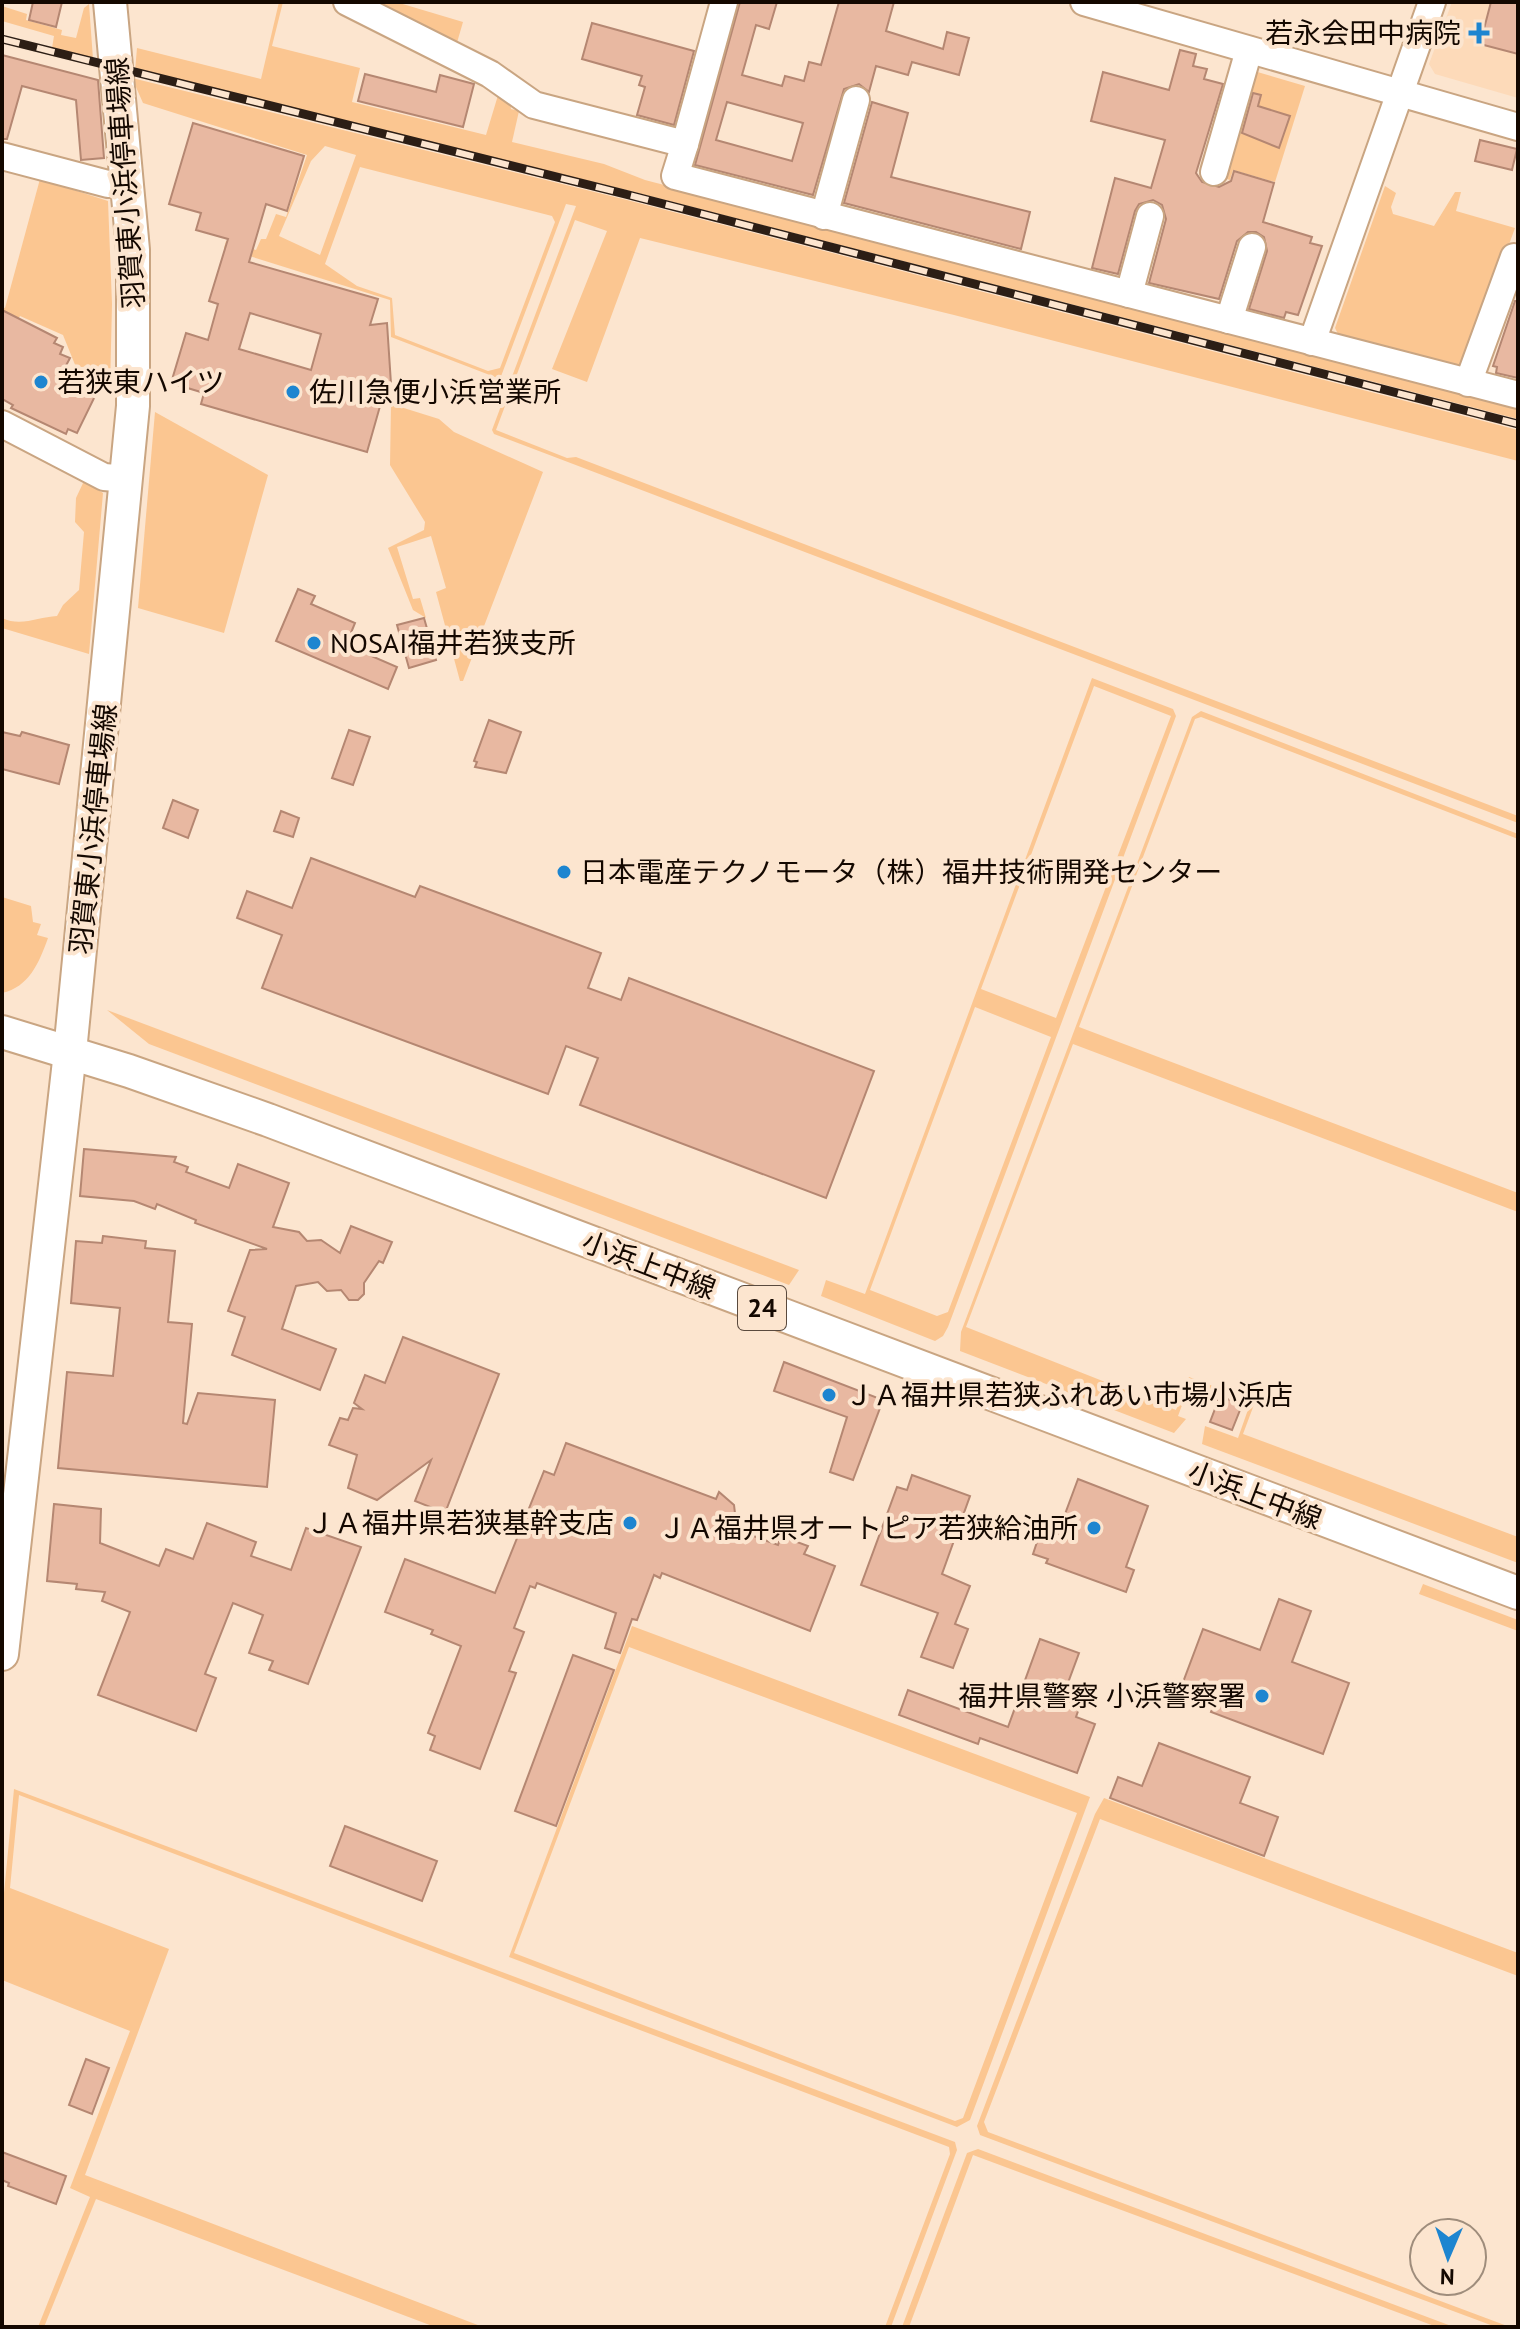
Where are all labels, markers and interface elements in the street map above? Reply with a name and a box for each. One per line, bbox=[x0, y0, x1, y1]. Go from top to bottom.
place label: 若永会田中病院 bbox=[1265, 14, 1461, 51]
marker: 若永会田中病院 bbox=[1468, 22, 1490, 44]
street label: 羽賀東小浜停車場線 bbox=[97, 56, 152, 310]
place label: 若狭東ハイツ bbox=[57, 363, 224, 400]
marker: 若狭東ハイツ bbox=[32, 373, 50, 391]
place label: 佐川急便小浜営業所 bbox=[309, 373, 561, 410]
marker: 佐川急便小浜営業所 bbox=[284, 383, 302, 401]
place label: NOSAI福井若狭支所 bbox=[330, 624, 575, 661]
marker: NOSAI福井若狭支所 bbox=[305, 634, 323, 652]
street label: 羽賀東小浜停車場線 bbox=[61, 702, 124, 956]
place label: 日本電産テクノモータ（株）福井技術開発センター bbox=[580, 853, 1222, 890]
marker: 日本電産テクノモータ（株）福井技術開発センター bbox=[555, 863, 573, 881]
street label: 小浜上中線 bbox=[577, 1222, 721, 1307]
road number: 24 bbox=[738, 1286, 786, 1330]
place label: ＪＡ福井県若狭ふれあい市場小浜店 bbox=[845, 1376, 1293, 1413]
marker: ＪＡ福井県若狭ふれあい市場小浜店 bbox=[820, 1386, 838, 1404]
street label: 小浜上中線 bbox=[1183, 1452, 1327, 1537]
place label: ＪＡ福井県若狭基幹支店 bbox=[306, 1504, 614, 1541]
place label: ＪＡ福井県オートピア若狭給油所 bbox=[658, 1509, 1078, 1546]
marker: ＪＡ福井県若狭基幹支店 bbox=[621, 1514, 639, 1532]
marker: ＪＡ福井県オートピア若狭給油所 bbox=[1085, 1519, 1103, 1537]
place label: 福井県警察 小浜警察署 bbox=[959, 1677, 1246, 1714]
marker: 福井県警察 小浜警察署 bbox=[1253, 1687, 1271, 1705]
north arrow bbox=[1408, 2217, 1488, 2297]
text: N bbox=[1440, 2263, 1455, 2291]

